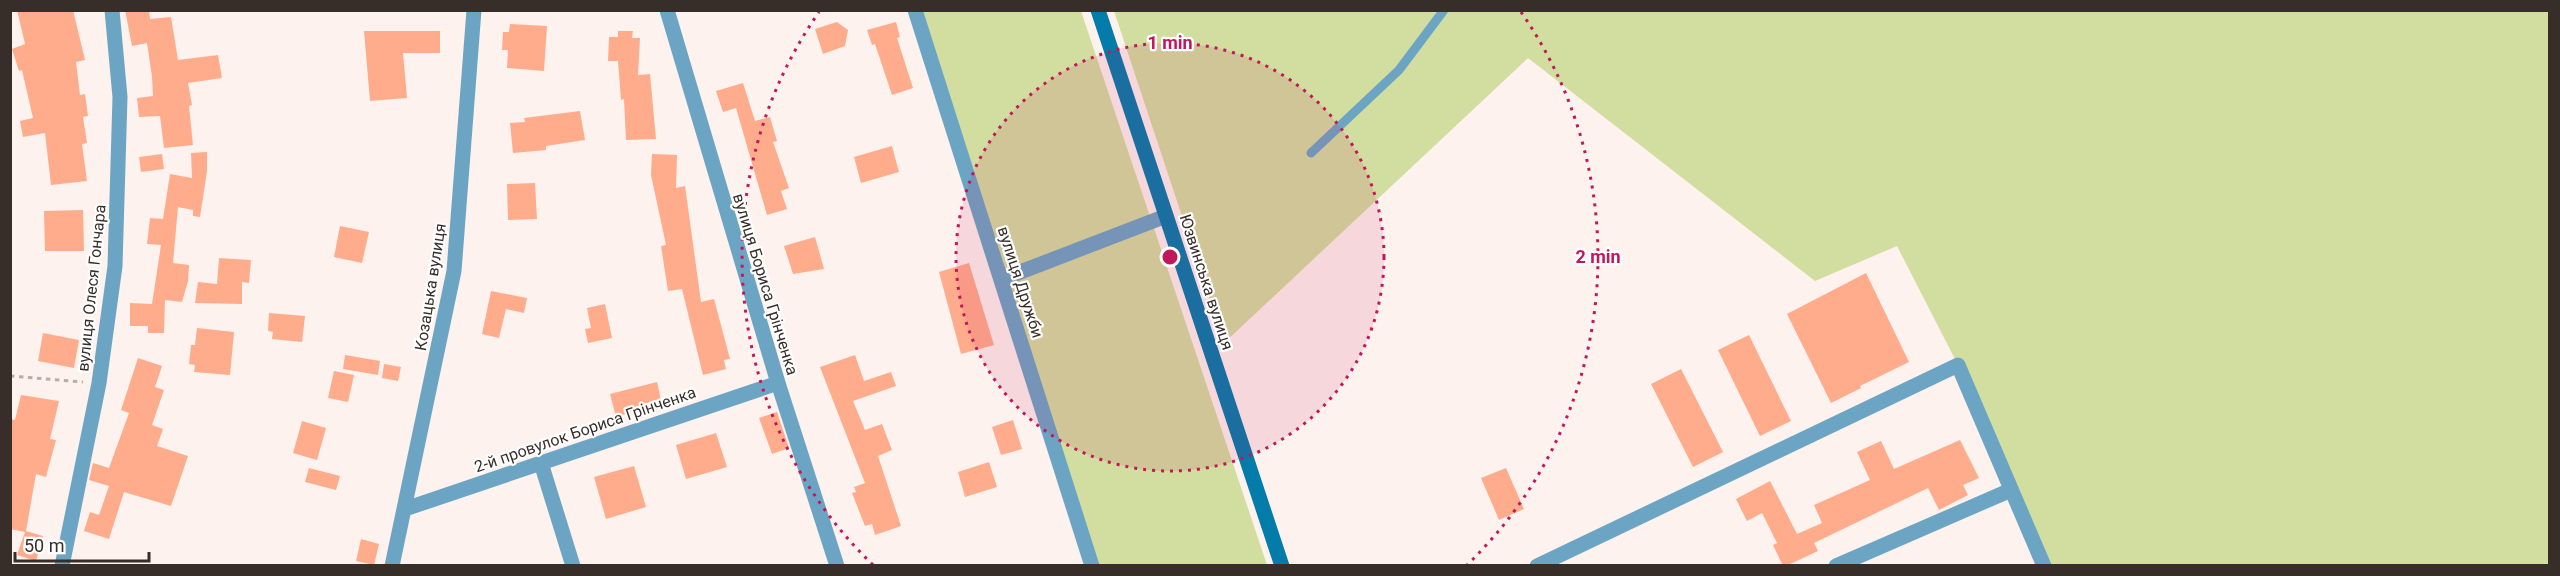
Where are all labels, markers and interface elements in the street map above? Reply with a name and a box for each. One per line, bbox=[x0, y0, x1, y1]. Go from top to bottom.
text: 1 min bbox=[1147, 32, 1193, 53]
street label: вулиця Бориса Грінченка bbox=[729, 191, 802, 377]
street label: вулиця Олеся Гончара bbox=[73, 204, 110, 373]
street label: Юзвинська вулиця bbox=[1176, 212, 1237, 352]
street label: Козацька вулиця bbox=[411, 222, 450, 352]
street label: вулиця Дружби bbox=[994, 224, 1047, 340]
text: 2 min bbox=[1575, 246, 1621, 267]
centre of rings bbox=[1160, 247, 1180, 267]
street label: 2-й провулок Бориса Грінченка bbox=[472, 383, 698, 476]
scale bar bbox=[15, 525, 148, 563]
text: 50 m bbox=[24, 535, 64, 556]

